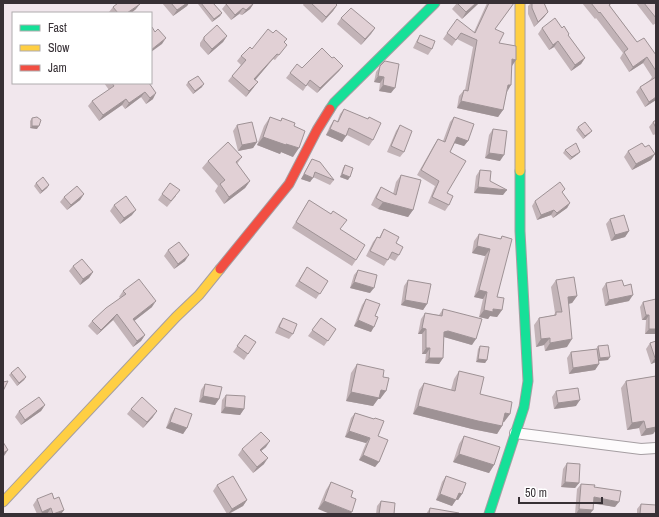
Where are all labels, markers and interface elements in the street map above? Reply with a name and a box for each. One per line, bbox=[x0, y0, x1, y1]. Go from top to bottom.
legend bbox=[12, 12, 152, 84]
text: Fast bbox=[48, 20, 67, 36]
text: Slow bbox=[48, 40, 70, 56]
text: Jam bbox=[48, 60, 67, 76]
scale bar bbox=[519, 479, 602, 505]
text: 50 m bbox=[525, 485, 547, 501]

